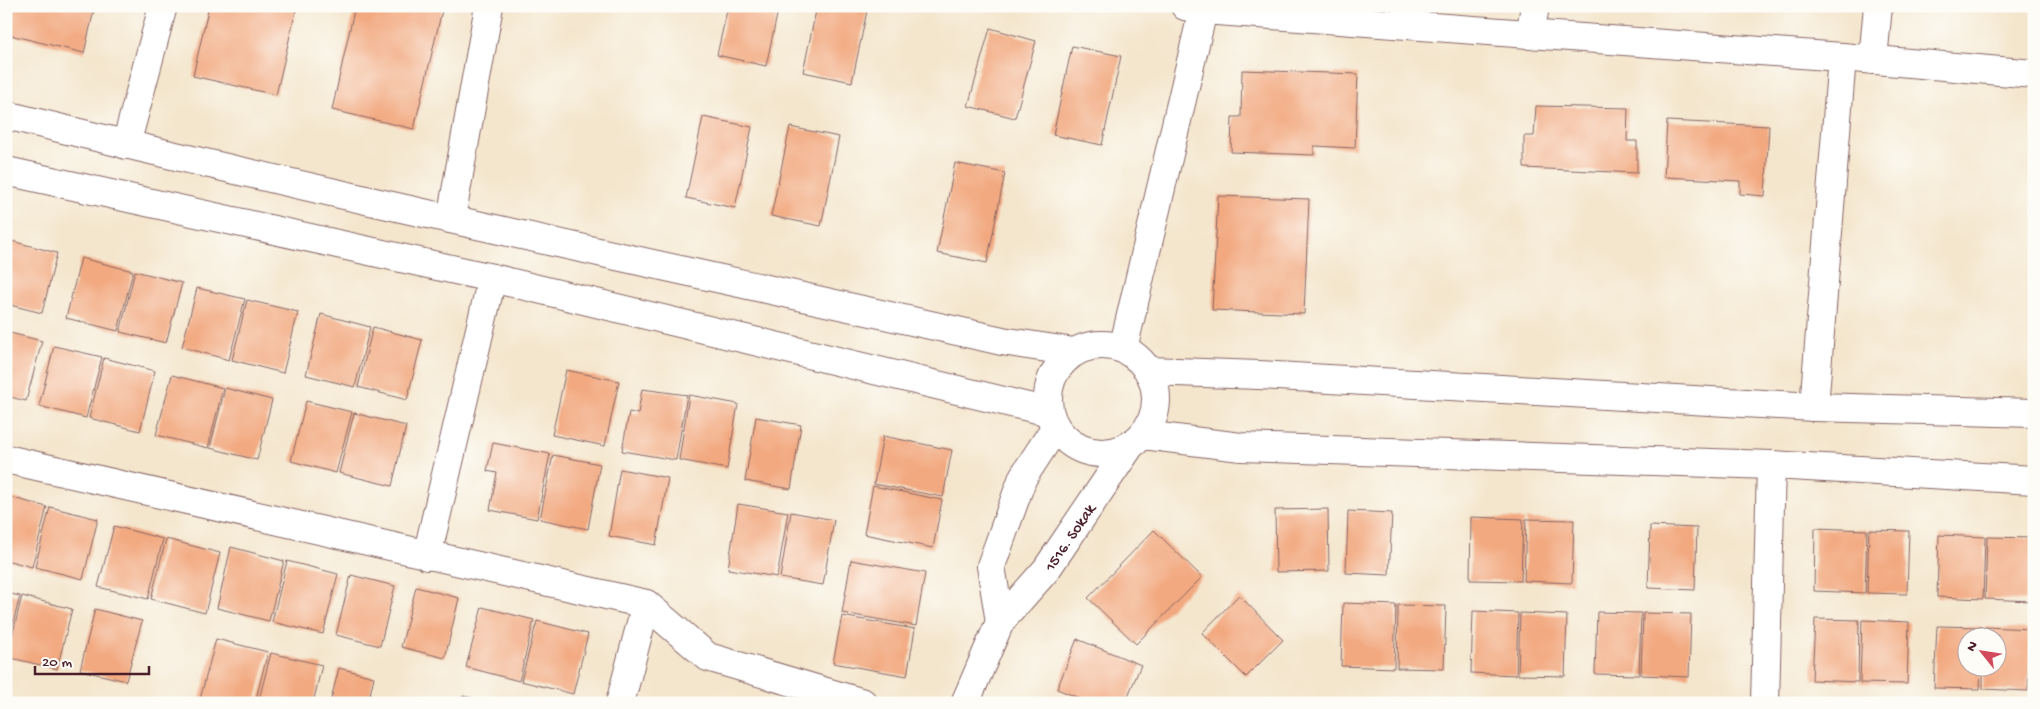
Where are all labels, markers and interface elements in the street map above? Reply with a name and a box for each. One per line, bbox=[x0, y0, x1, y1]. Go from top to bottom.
street label: 1516. Sokak bbox=[1041, 500, 1102, 577]
north arrow bbox=[1958, 626, 2008, 676]
text: N bbox=[1963, 639, 1983, 655]
scale bar bbox=[35, 644, 149, 676]
text: 20 m bbox=[42, 654, 72, 672]

